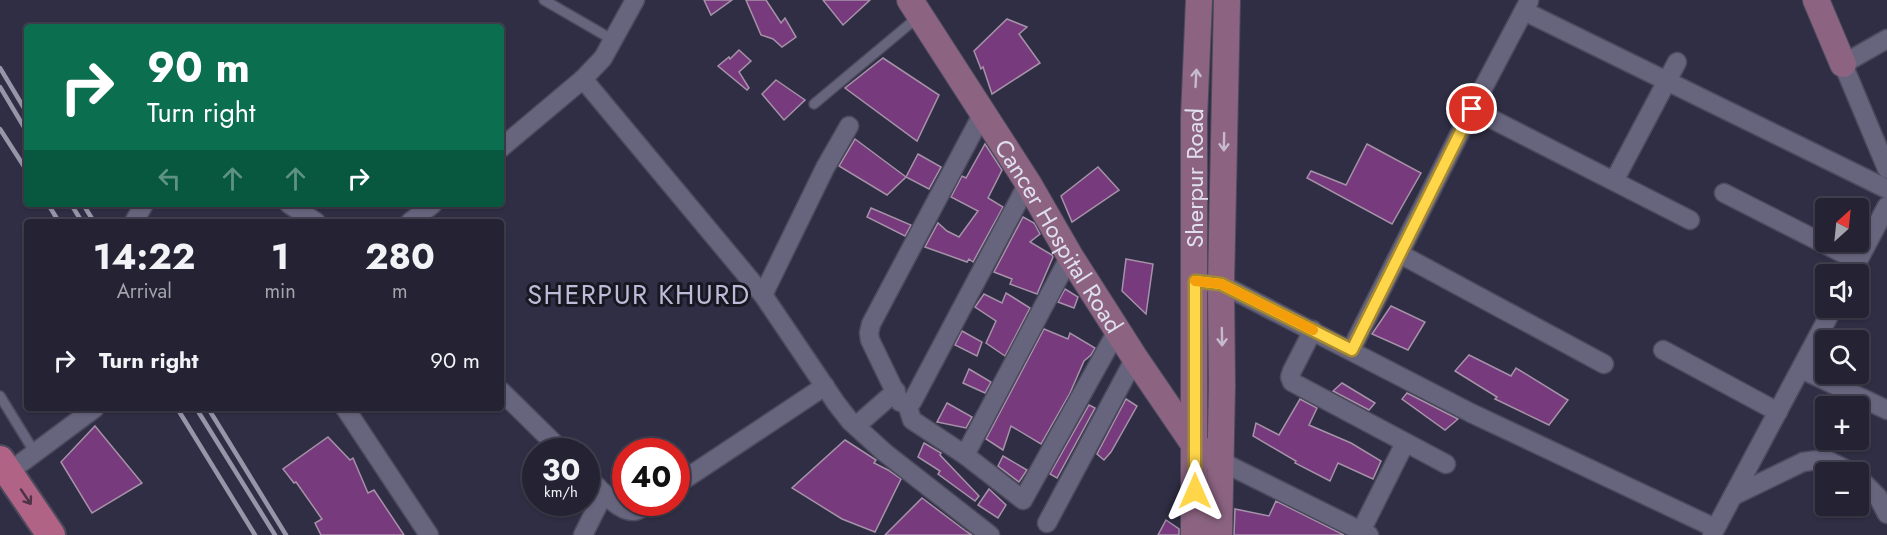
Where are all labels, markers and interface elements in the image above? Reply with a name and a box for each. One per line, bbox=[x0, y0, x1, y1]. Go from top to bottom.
text: 90 m bbox=[147, 37, 250, 98]
icon: right bbox=[48, 48, 126, 126]
one-way arrow bbox=[1190, 68, 1202, 88]
pin bbox=[1446, 83, 1497, 134]
icon: arrive bbox=[1455, 92, 1488, 125]
text: Turn right bbox=[147, 93, 255, 132]
street label: Sherpur Road bbox=[1176, 107, 1212, 248]
street label: Cancer Hospital Road bbox=[986, 132, 1132, 340]
one-way arrow bbox=[1218, 132, 1230, 152]
icon: left bbox=[153, 162, 186, 195]
icon: ahead bbox=[216, 162, 249, 195]
icon: ahead bbox=[279, 162, 312, 195]
icon: right bbox=[342, 162, 375, 195]
north arrow bbox=[1815, 198, 1869, 252]
map controls bbox=[1815, 198, 1869, 516]
text: 14:22 bbox=[93, 230, 195, 282]
text: 1 bbox=[271, 230, 289, 282]
text: 280 bbox=[365, 230, 435, 282]
button: sound bbox=[1815, 264, 1869, 318]
district label: SHERPUR KHURD bbox=[527, 275, 751, 314]
text: Arrival bbox=[117, 277, 172, 306]
text: min bbox=[264, 277, 296, 306]
text: m bbox=[392, 277, 408, 306]
one-way arrow bbox=[1216, 327, 1227, 347]
button: search bbox=[1815, 330, 1869, 384]
icon: right bbox=[48, 344, 81, 377]
text: Turn right bbox=[99, 344, 199, 376]
text: 90 m bbox=[430, 344, 480, 376]
button: + bbox=[1815, 396, 1869, 450]
speed limit sign: 40 bbox=[612, 438, 690, 516]
text: 30 bbox=[542, 448, 580, 491]
position arrow bbox=[1163, 459, 1227, 523]
button: − bbox=[1815, 462, 1869, 516]
text: km/h bbox=[544, 481, 578, 503]
one-way arrow bbox=[20, 488, 32, 505]

